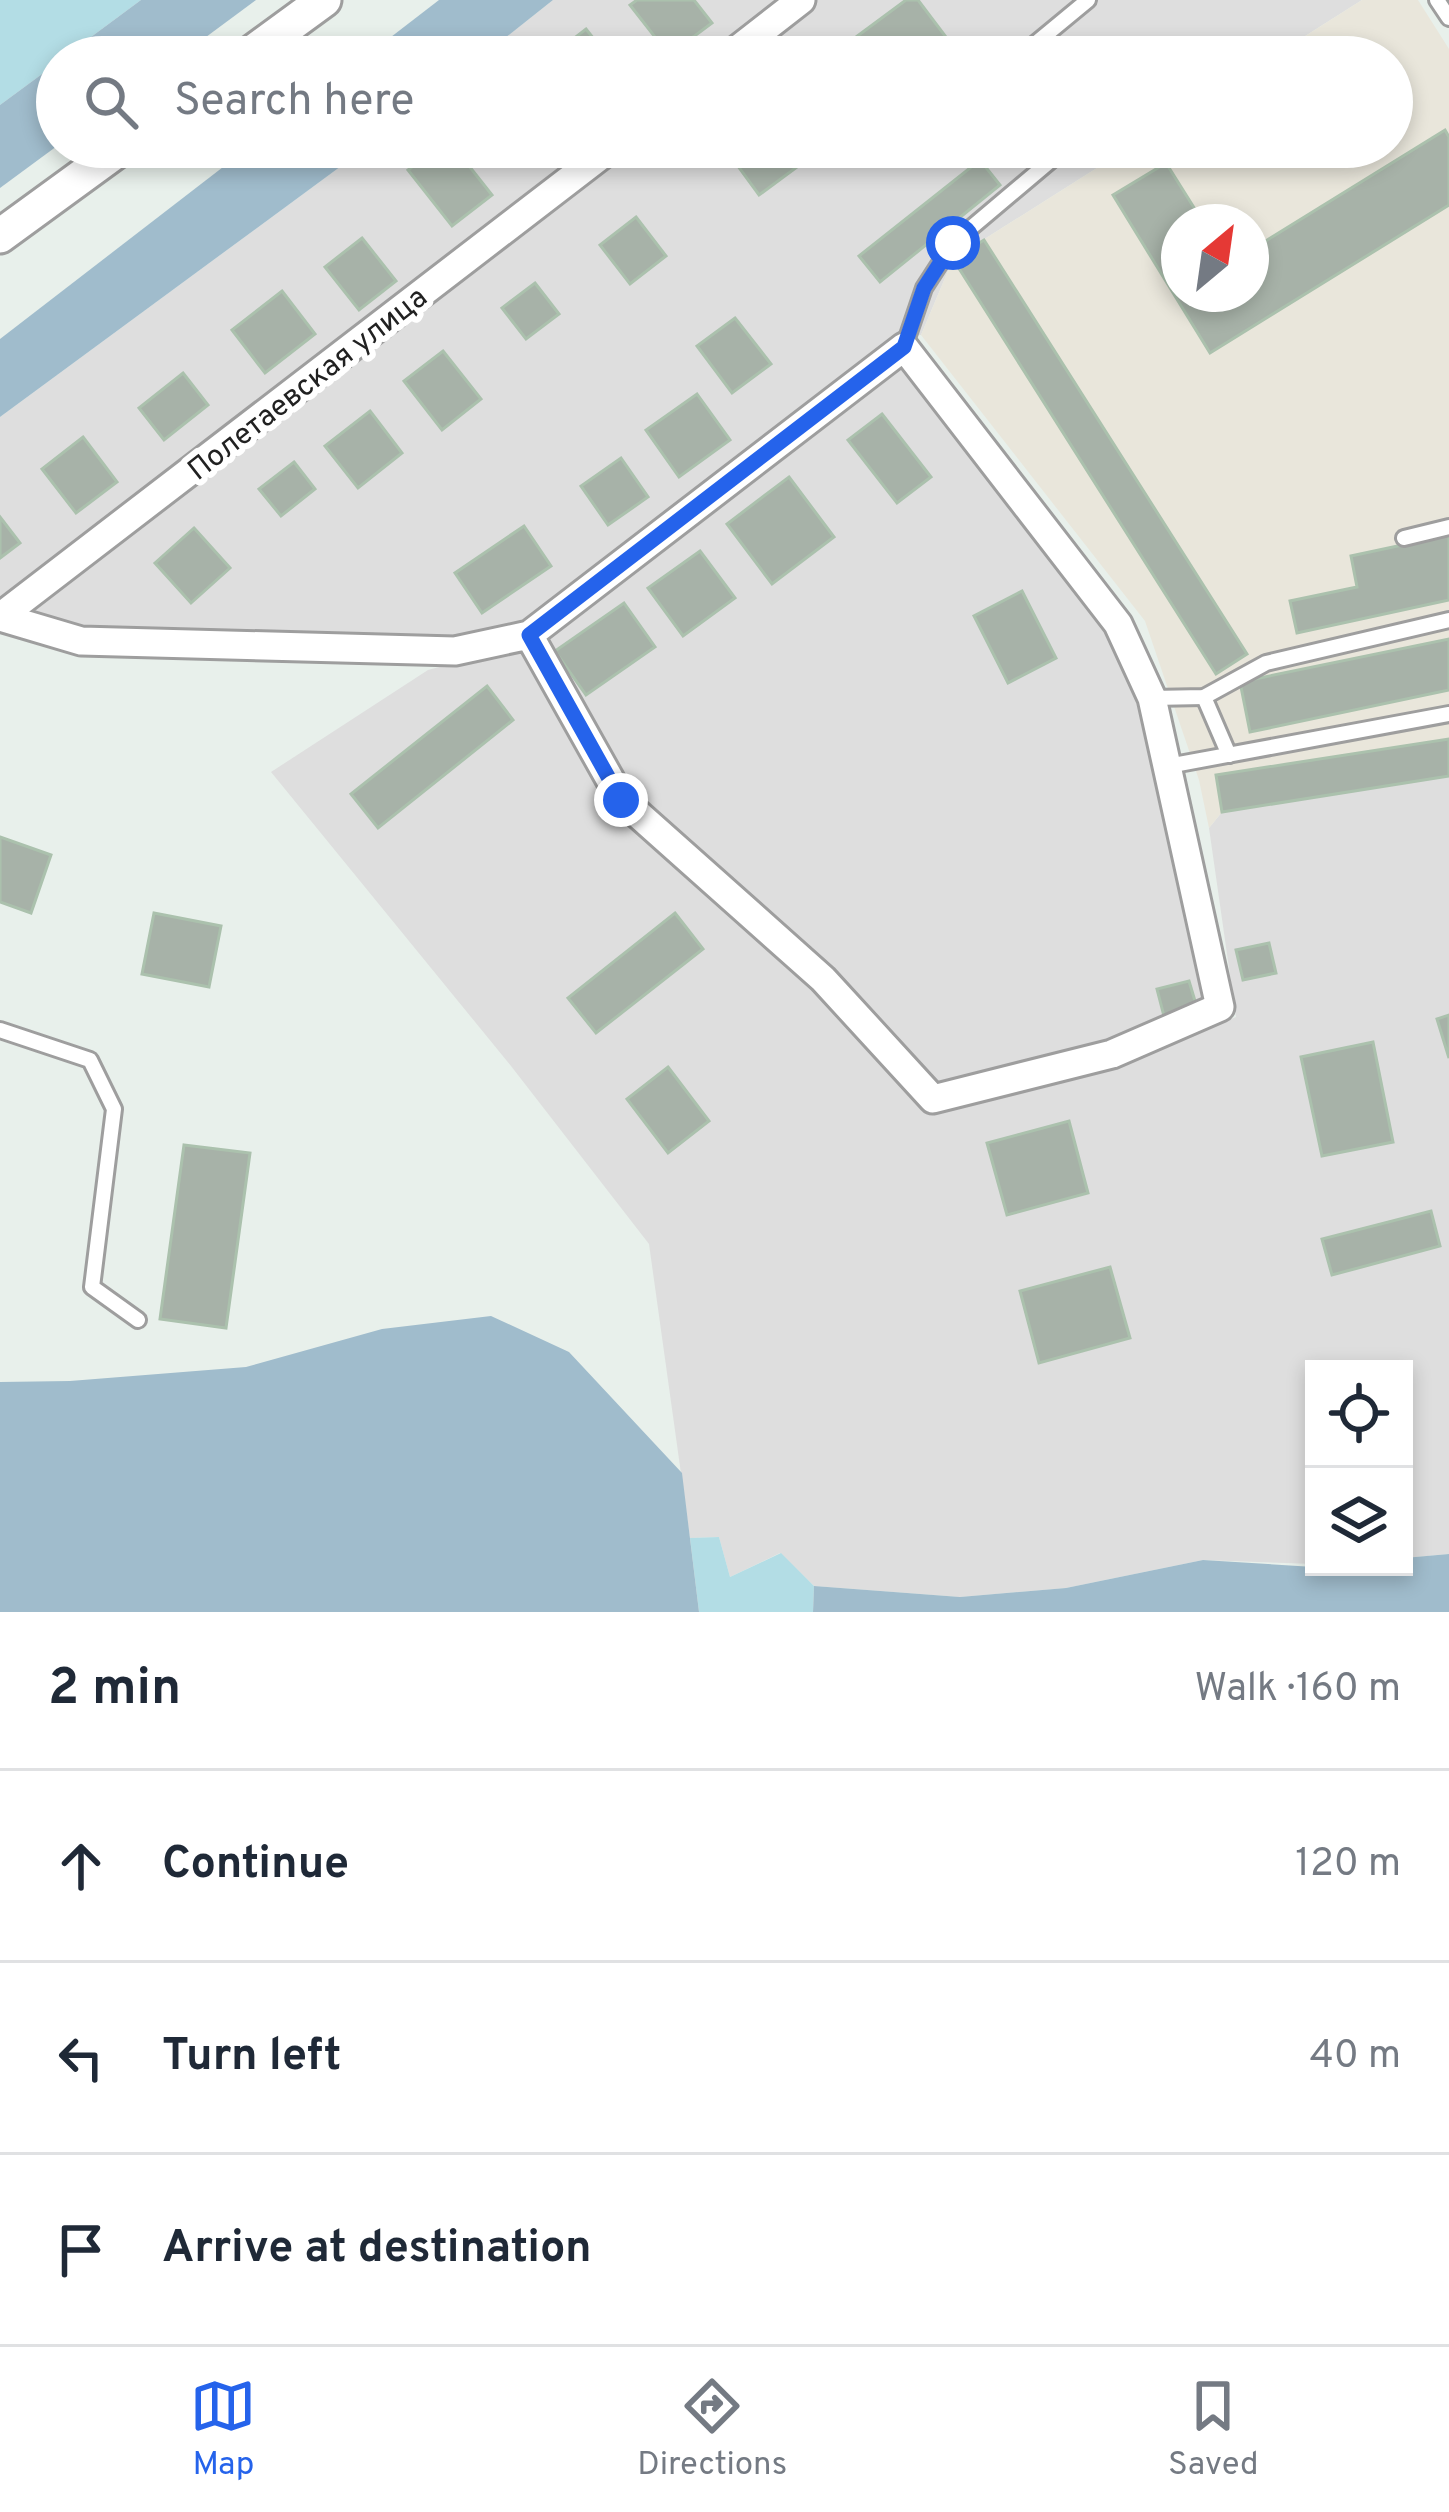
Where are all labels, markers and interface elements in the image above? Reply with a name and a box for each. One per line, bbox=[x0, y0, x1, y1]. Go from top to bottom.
search box bbox=[36, 36, 1413, 168]
icon: search bbox=[78, 69, 144, 135]
text: Search here bbox=[174, 74, 414, 131]
north arrow bbox=[1161, 204, 1269, 312]
route start bbox=[926, 216, 980, 270]
street label: Полетаевская улица bbox=[181, 280, 436, 490]
route end bbox=[594, 773, 648, 827]
map controls bbox=[1305, 1360, 1413, 1576]
button: locate bbox=[1305, 1360, 1413, 1468]
button: layers bbox=[1305, 1468, 1413, 1576]
text: 2 min bbox=[48, 1658, 181, 1723]
text: Walk · 160 m bbox=[1194, 1666, 1401, 1715]
icon: ahead bbox=[48, 1833, 114, 1899]
text: Continue bbox=[162, 1837, 349, 1894]
text: 120 m bbox=[1295, 1841, 1401, 1890]
icon: left bbox=[48, 2025, 114, 2091]
text: Turn left bbox=[162, 2029, 341, 2086]
text: 40 m bbox=[1310, 2033, 1401, 2082]
icon: arrive bbox=[48, 2217, 114, 2283]
text: Arrive at destination bbox=[162, 2221, 592, 2278]
tab: Map bbox=[190, 2373, 256, 2487]
tab: Directions bbox=[637, 2373, 787, 2487]
tab: Saved bbox=[1168, 2373, 1259, 2487]

